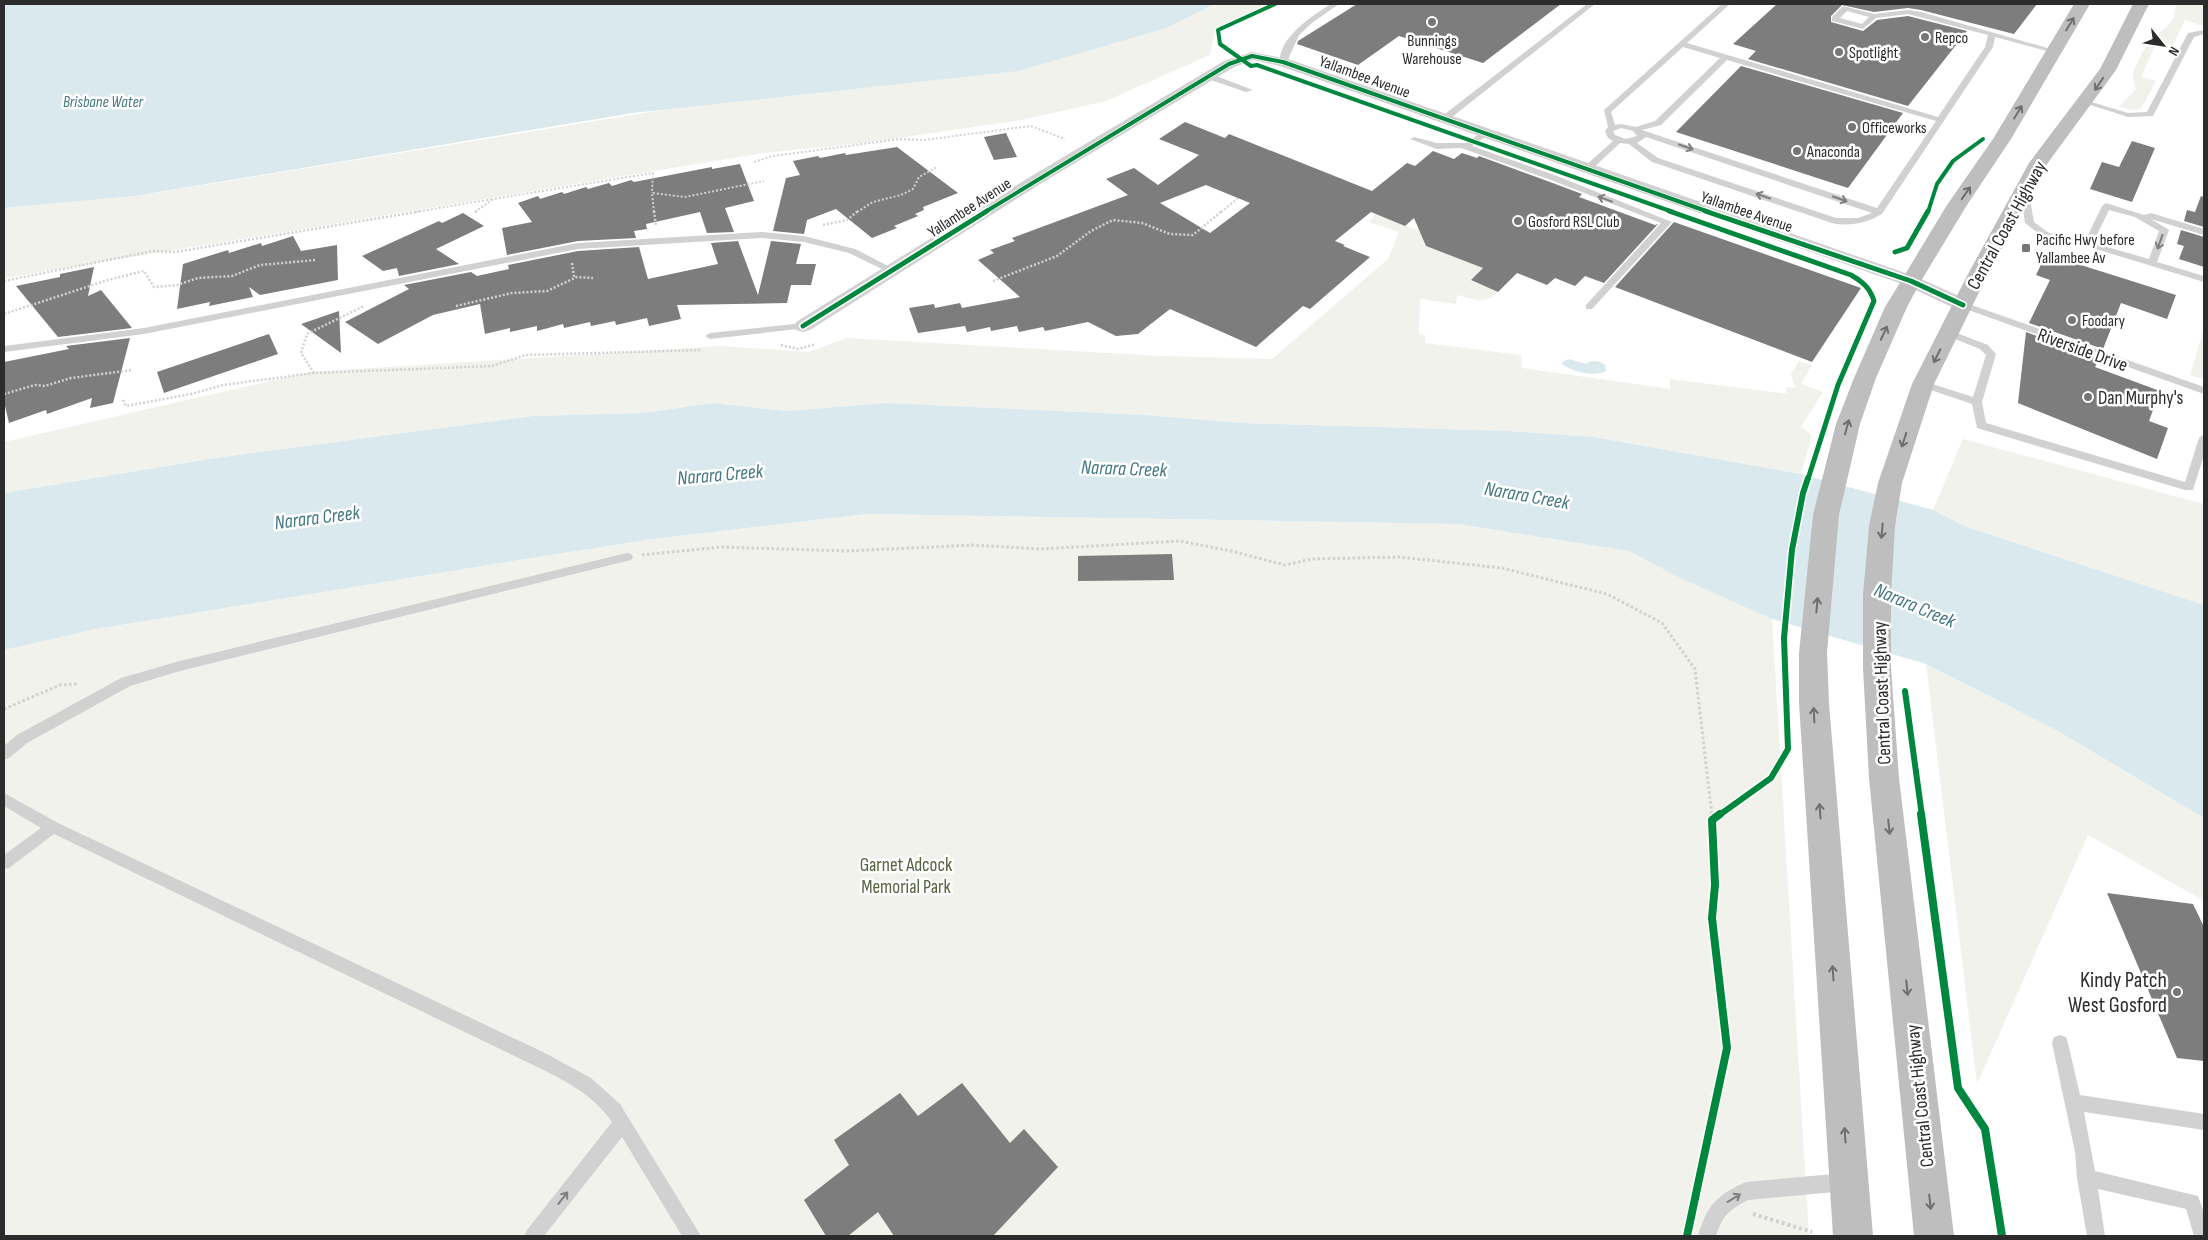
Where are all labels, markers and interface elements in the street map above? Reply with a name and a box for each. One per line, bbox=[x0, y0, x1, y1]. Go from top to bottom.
marker: Bunnings Warehouse bbox=[1426, 16, 1438, 28]
one-way arrow bbox=[2066, 17, 2076, 31]
north arrow bbox=[2138, 20, 2188, 70]
place label: Repco bbox=[1935, 29, 1968, 48]
marker: Repco bbox=[1919, 31, 1931, 43]
place label: Bunnings Warehouse bbox=[1402, 32, 1462, 69]
place label: Spotlight bbox=[1849, 44, 1899, 63]
text: N bbox=[2165, 44, 2183, 59]
marker: Spotlight bbox=[1833, 46, 1845, 58]
street label: Yallambee Avenue bbox=[1316, 52, 1413, 103]
one-way arrow bbox=[2094, 76, 2104, 90]
water label: Brisbane Water bbox=[63, 93, 144, 112]
one-way arrow bbox=[2014, 105, 2024, 119]
place label: Officeworks bbox=[1862, 119, 1927, 138]
marker: Officeworks bbox=[1846, 121, 1858, 133]
one-way arrow bbox=[1677, 143, 1693, 153]
place label: Anaconda bbox=[1806, 143, 1860, 162]
marker: Anaconda bbox=[1791, 145, 1803, 157]
street label: Central Coast Highway bbox=[1962, 157, 2052, 294]
street label: Yallambee Avenue bbox=[925, 174, 1015, 242]
one-way arrow bbox=[1961, 186, 1971, 200]
street label: Yallambee Avenue bbox=[1698, 188, 1795, 237]
one-way arrow bbox=[1755, 191, 1771, 201]
one-way arrow bbox=[1598, 194, 1613, 203]
one-way arrow bbox=[1831, 195, 1847, 205]
place label: Gosford RSL Club bbox=[1528, 213, 1620, 232]
marker: Gosford RSL Club bbox=[1512, 215, 1524, 227]
place label: Pacific Hwy before Yallambee Av bbox=[2036, 231, 2135, 268]
one-way arrow bbox=[2155, 234, 2164, 250]
marker: Pacific Hwy before Yallambee Av bbox=[2020, 242, 2032, 254]
place label: Foodary bbox=[2082, 312, 2125, 331]
marker: Foodary bbox=[2066, 314, 2078, 326]
street label: Riverside Drive bbox=[2034, 323, 2131, 377]
one-way arrow bbox=[1880, 326, 1889, 341]
one-way arrow bbox=[1932, 348, 1941, 363]
place label: Dan Murphy's bbox=[2098, 387, 2184, 410]
marker: Dan Murphy's bbox=[2082, 391, 2094, 403]
one-way arrow bbox=[1843, 420, 1852, 436]
one-way arrow bbox=[1899, 431, 1908, 447]
water label: Narara Creek bbox=[1081, 456, 1168, 483]
water label: Narara Creek bbox=[676, 459, 764, 491]
water label: Narara Creek bbox=[1482, 477, 1572, 515]
water label: Narara Creek bbox=[273, 501, 362, 535]
one-way arrow bbox=[1877, 522, 1887, 538]
water label: Narara Creek bbox=[1870, 578, 1959, 634]
one-way arrow bbox=[1812, 597, 1822, 613]
street label: Central Coast Highway bbox=[1868, 620, 1896, 765]
one-way arrow bbox=[1810, 707, 1819, 723]
one-way arrow bbox=[1816, 804, 1825, 820]
one-way arrow bbox=[1884, 819, 1894, 835]
park label: Garnet Adcock Memorial Park bbox=[860, 854, 953, 899]
one-way arrow bbox=[1828, 966, 1837, 982]
place label: Kindy Patch West Gosford bbox=[2068, 967, 2167, 1019]
one-way arrow bbox=[1902, 980, 1912, 996]
marker: Kindy Patch West Gosford bbox=[2171, 986, 2183, 998]
street label: Central Coast Highway bbox=[1901, 1023, 1939, 1168]
one-way arrow bbox=[1840, 1128, 1849, 1144]
one-way arrow bbox=[557, 1192, 568, 1205]
one-way arrow bbox=[1726, 1193, 1740, 1203]
one-way arrow bbox=[1925, 1194, 1935, 1210]

